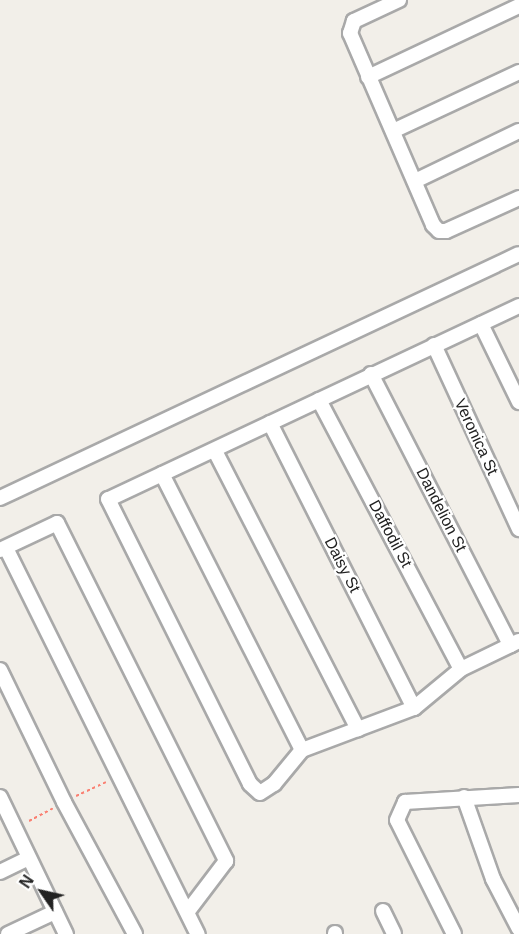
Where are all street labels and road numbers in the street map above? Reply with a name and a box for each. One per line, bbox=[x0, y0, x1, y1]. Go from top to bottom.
street label: Veronica St bbox=[450, 396, 502, 478]
street label: Dandelion St bbox=[412, 465, 470, 555]
street label: Daffodil St bbox=[364, 497, 416, 571]
street label: Daisy St bbox=[320, 534, 364, 596]

